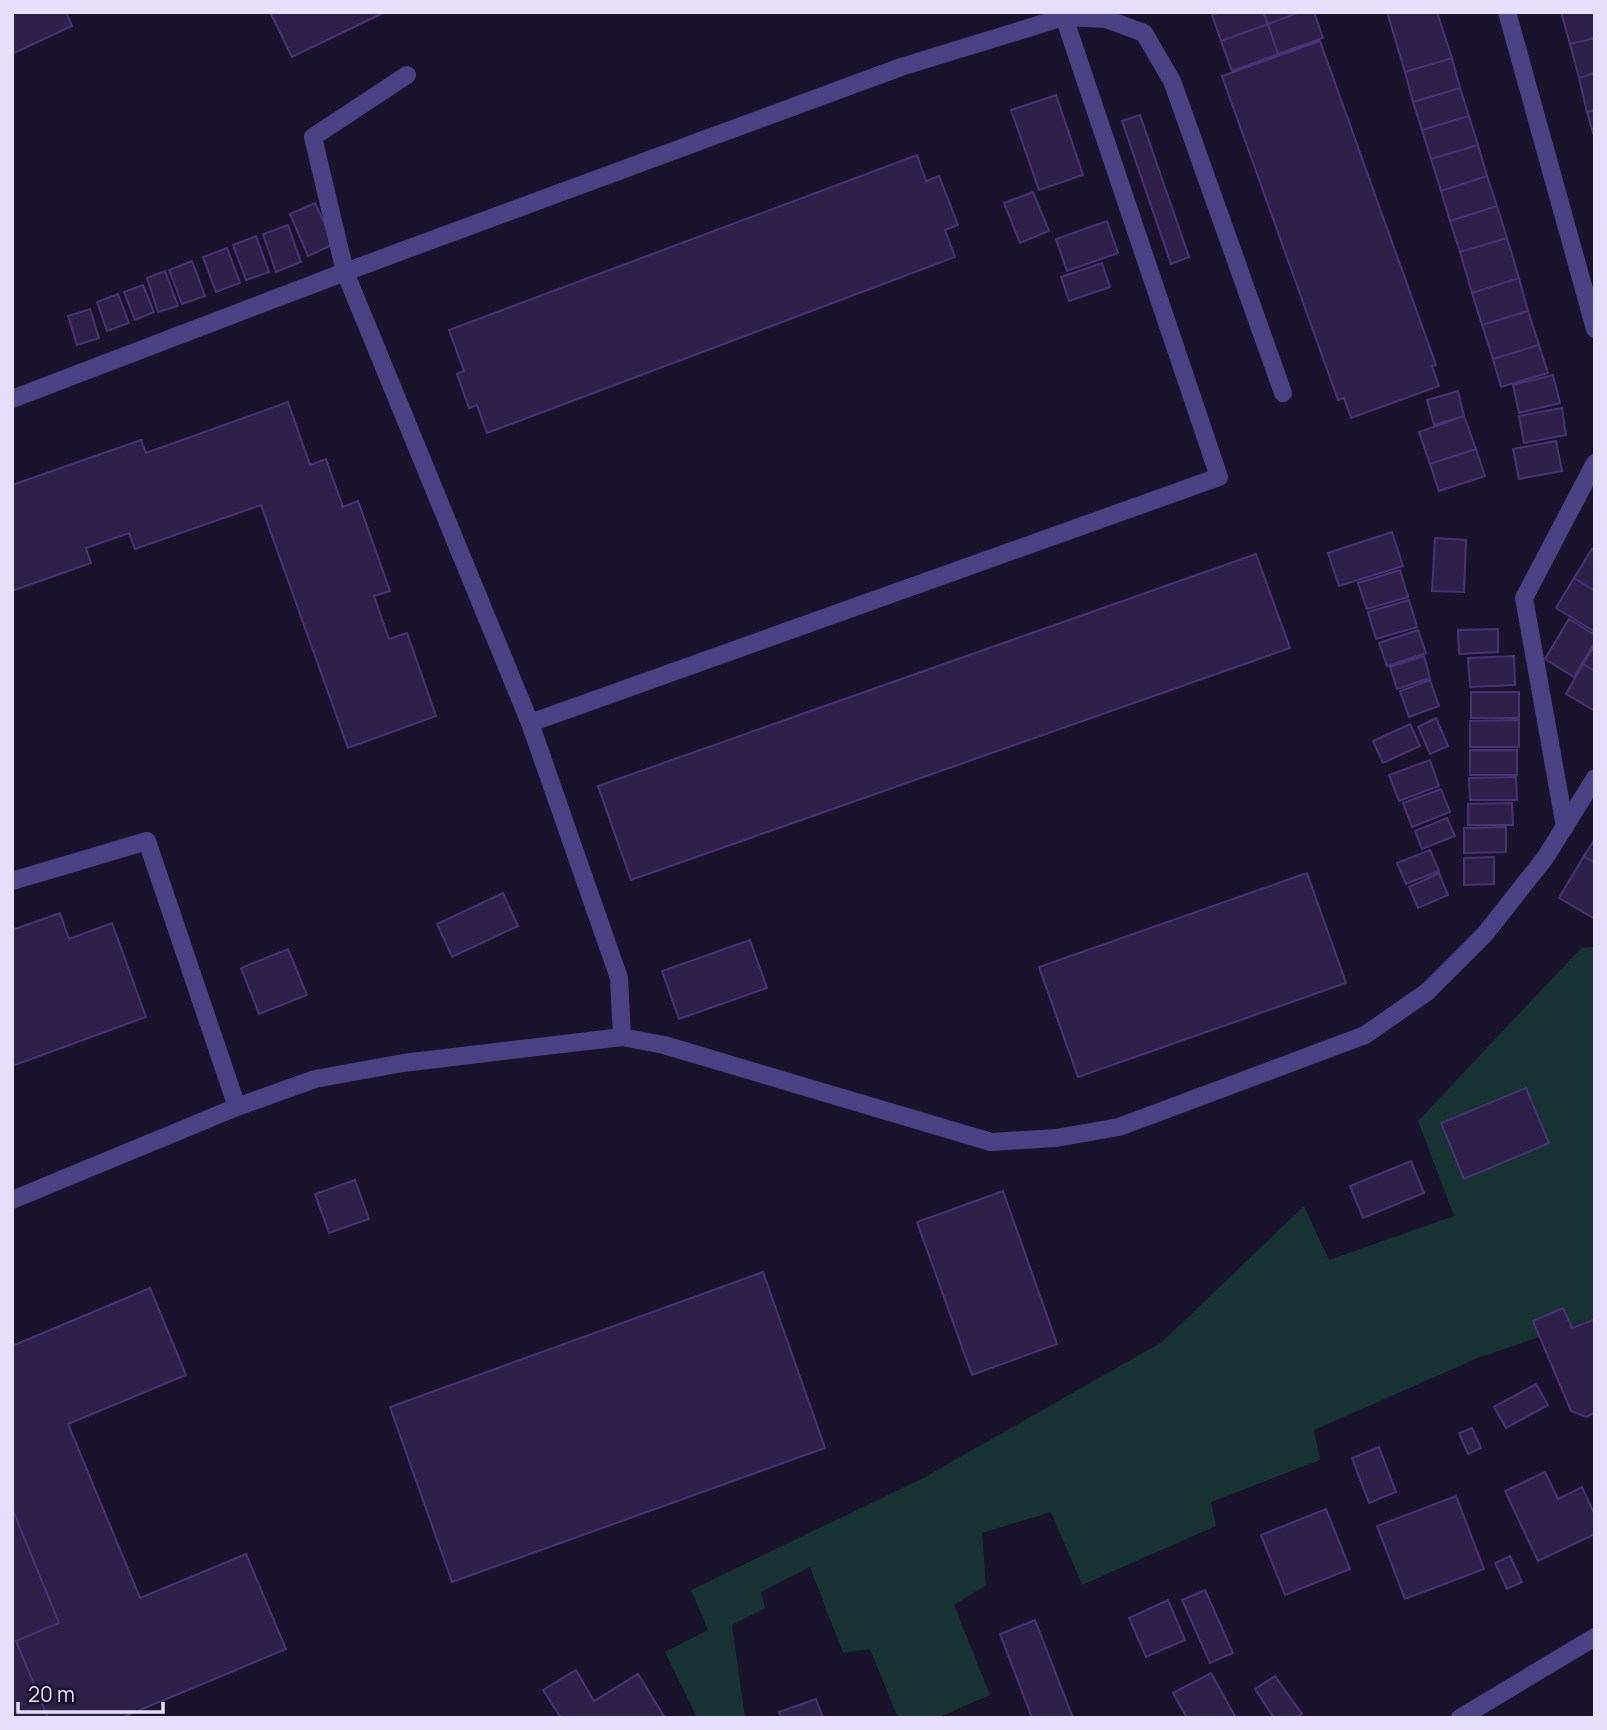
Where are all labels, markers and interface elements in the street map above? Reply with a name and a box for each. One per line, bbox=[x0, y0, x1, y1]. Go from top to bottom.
scale bar bbox=[18, 1670, 163, 1714]
text: 20 m bbox=[28, 1680, 75, 1708]

